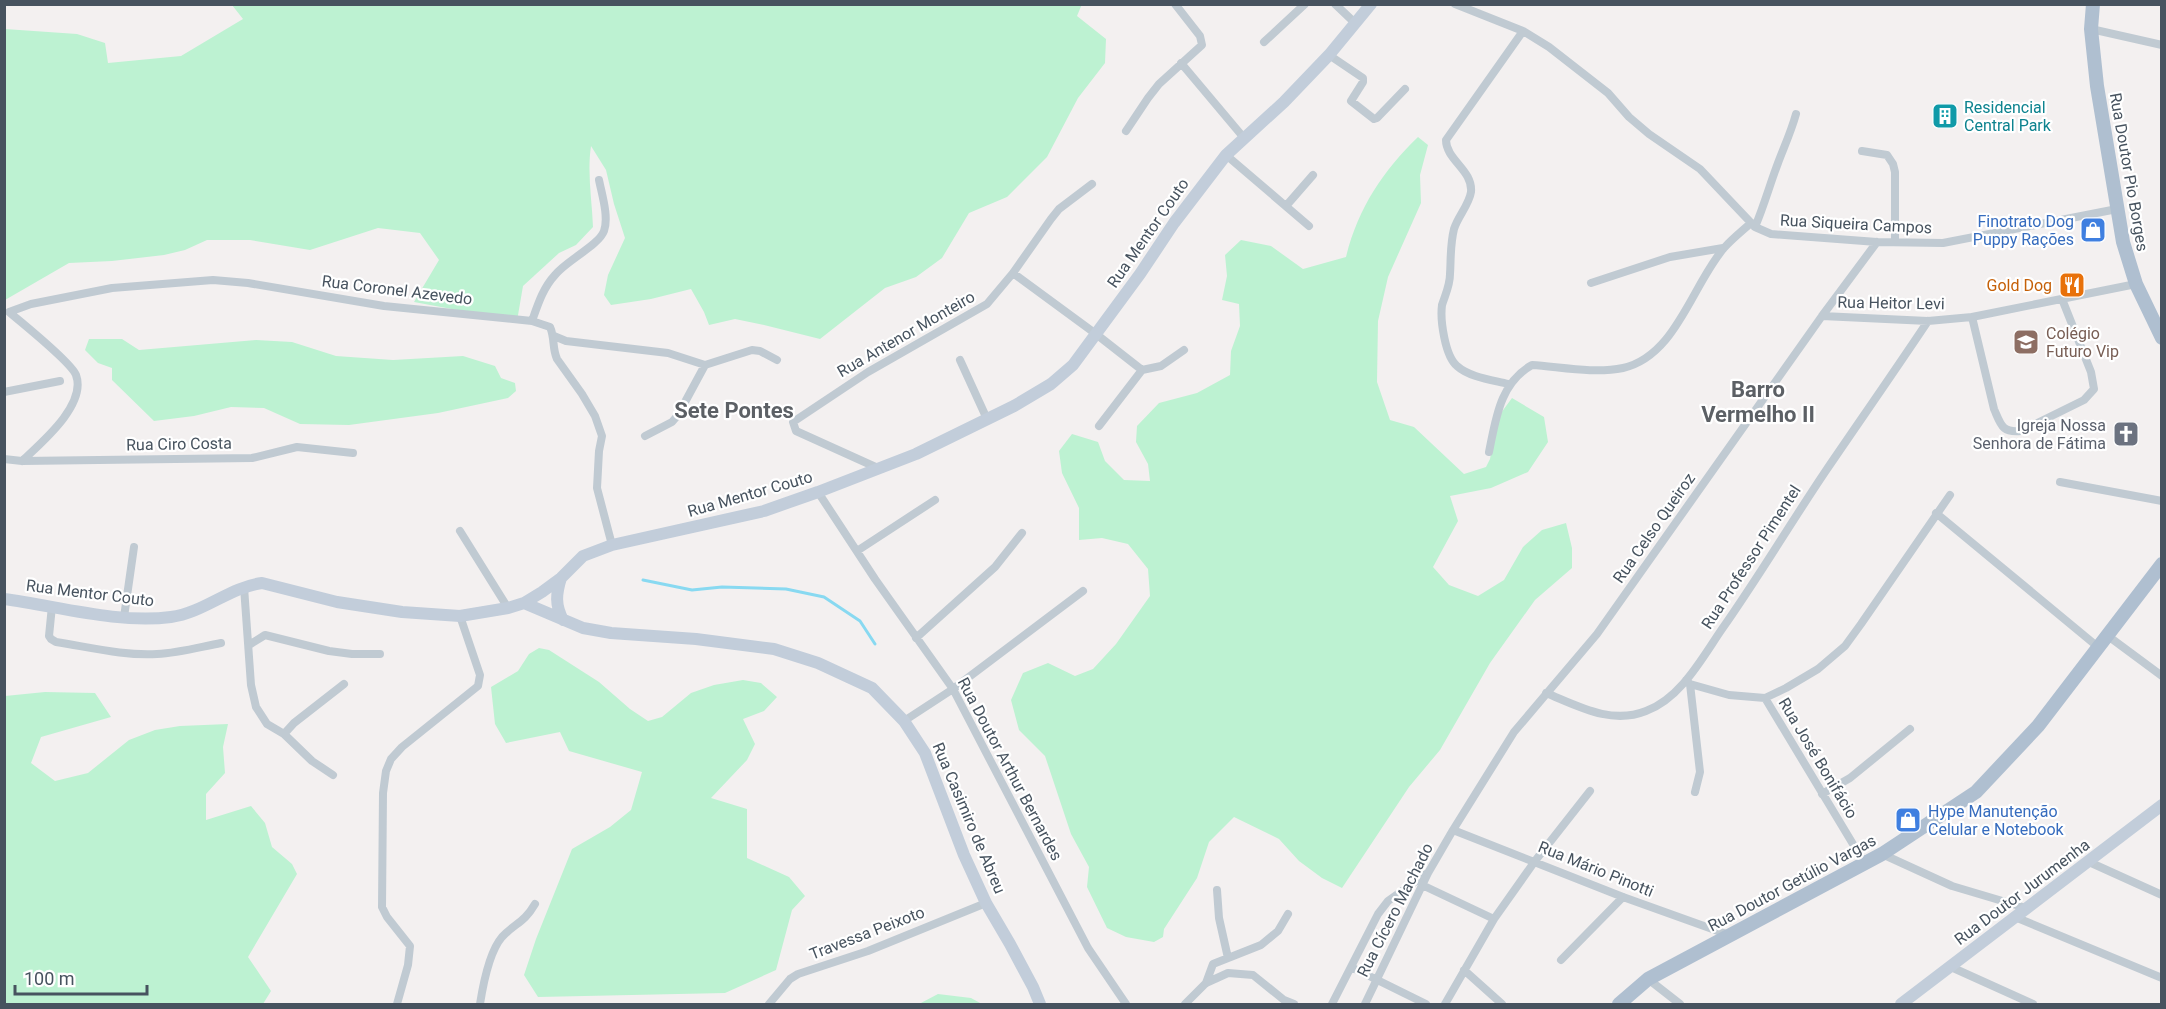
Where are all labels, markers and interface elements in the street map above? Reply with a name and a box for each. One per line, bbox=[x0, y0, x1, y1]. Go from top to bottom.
street label: Rua Doutor Pio Borges bbox=[2106, 91, 2152, 253]
place label: Residencial Central Park bbox=[1964, 98, 2052, 135]
building icon: Residencial Central Park bbox=[1930, 101, 1960, 131]
street label: Rua Mentor Couto bbox=[1103, 175, 1193, 291]
street label: Rua Siqueira Campos bbox=[1779, 211, 1933, 237]
place label: Finotrato Dog Puppy Rações bbox=[1973, 212, 2074, 249]
shop icon: Finotrato Dog Puppy Rações bbox=[2078, 215, 2108, 245]
restaurant icon: Gold Dog bbox=[2057, 270, 2087, 300]
street label: Rua Coronel Azevedo bbox=[321, 271, 473, 309]
place label: Gold Dog bbox=[1986, 276, 2052, 295]
street label: Rua Antenor Monteiro bbox=[834, 287, 978, 381]
street label: Rua Heitor Levi bbox=[1837, 293, 1945, 313]
place label: Colégio Futuro Vip bbox=[2046, 324, 2119, 361]
school or university icon: Colégio Futuro Vip bbox=[2011, 327, 2041, 357]
district label: Barro Vermelho II bbox=[1701, 377, 1815, 427]
district label: Sete Pontes bbox=[674, 398, 794, 423]
place label: Igreja Nossa Senhora de Fátima bbox=[1973, 416, 2106, 453]
church icon: Igreja Nossa Senhora de Fátima bbox=[2111, 419, 2141, 449]
street label: Rua Ciro Costa bbox=[126, 434, 232, 454]
street label: Rua Mentor Couto bbox=[685, 467, 815, 521]
street label: Rua Celso Queiroz bbox=[1609, 469, 1699, 587]
street label: Rua Professor Pimentel bbox=[1697, 482, 1805, 632]
street label: Rua Mentor Couto bbox=[25, 576, 155, 610]
street label: Rua Doutor Arthur Bernardes bbox=[954, 674, 1066, 864]
street label: Rua José Bonifácio bbox=[1774, 694, 1862, 822]
street label: Rua Casimiro de Abreu bbox=[929, 740, 1009, 896]
place label: Hype Manutenção Celular e Notebook bbox=[1928, 802, 2065, 839]
shop icon: Hype Manutenção Celular e Notebook bbox=[1893, 805, 1923, 835]
street label: Rua Doutor Getúlio Vargas bbox=[1705, 831, 1879, 935]
street label: Rua Doutor Jurumenha bbox=[1951, 835, 2093, 949]
street label: Rua Mário Pinotti bbox=[1536, 837, 1656, 901]
street label: Rua Cícero Machado bbox=[1353, 840, 1437, 980]
street label: Travessa Peixoto bbox=[807, 902, 927, 964]
scale bar bbox=[15, 958, 147, 996]
text: 100 m bbox=[24, 968, 75, 989]

